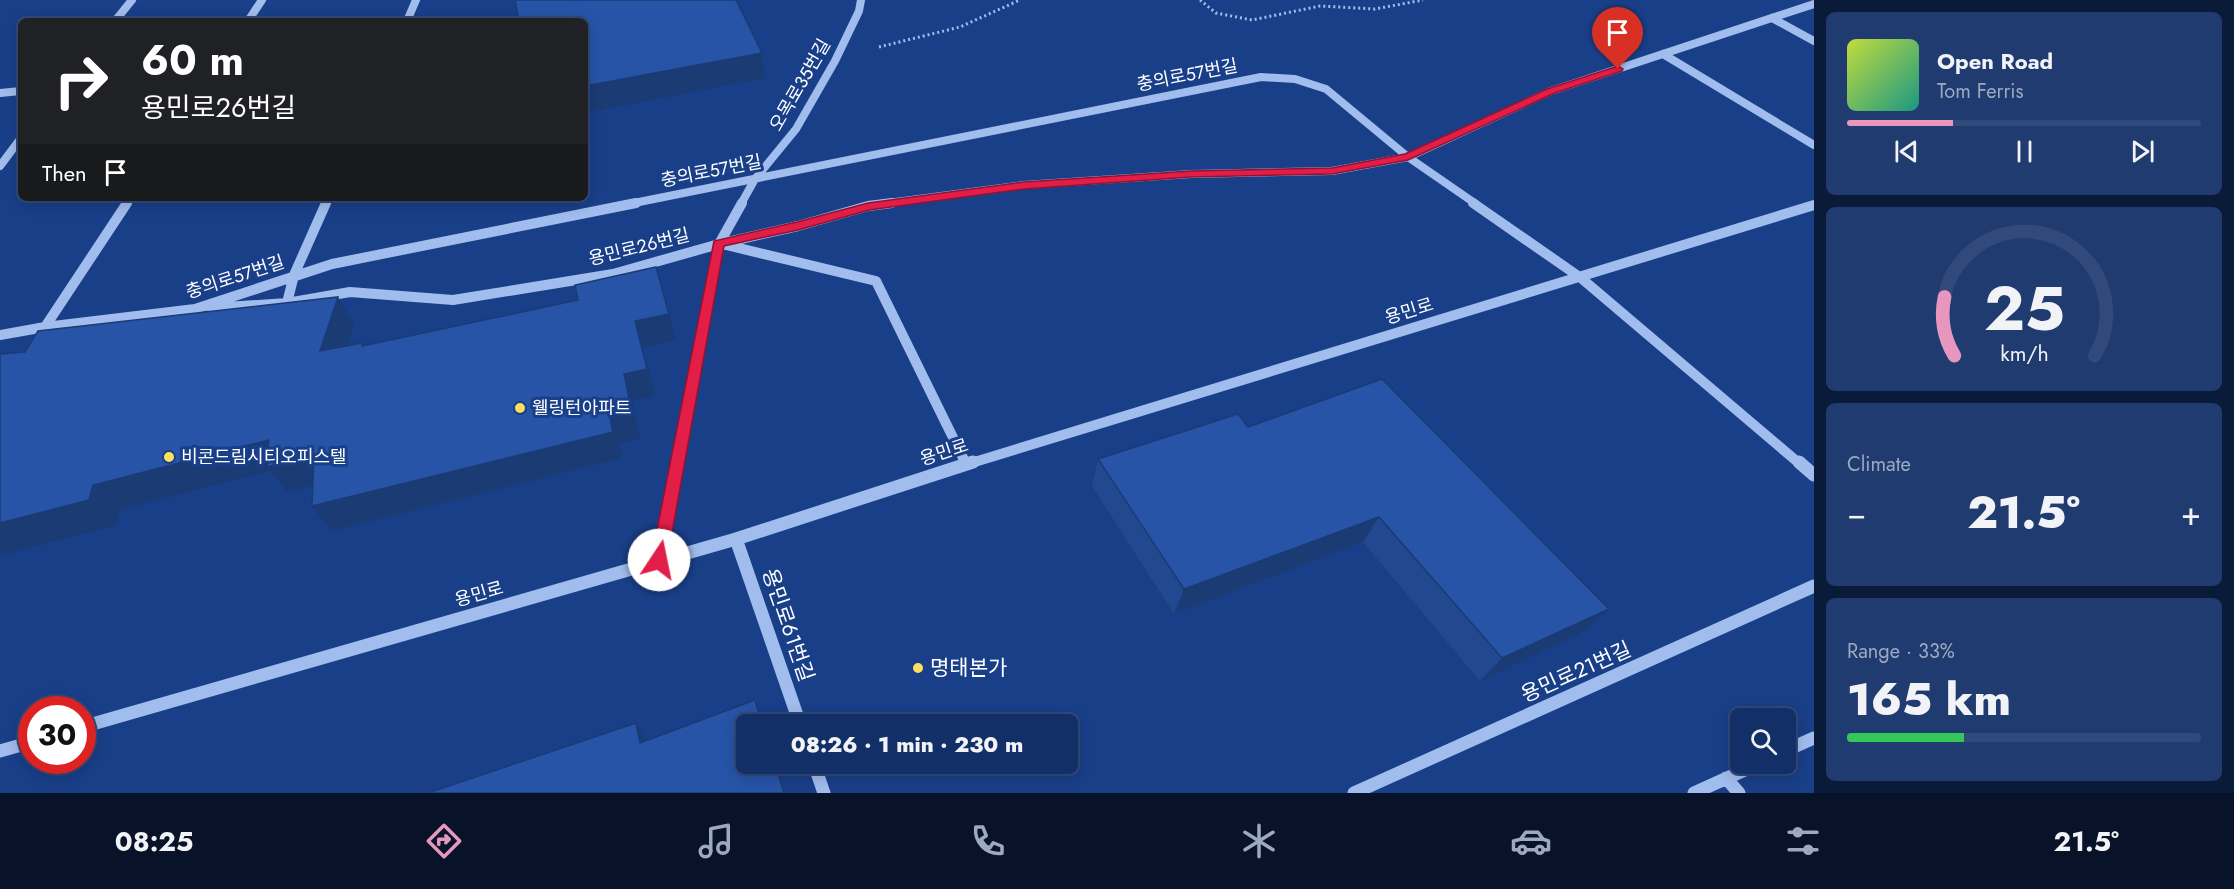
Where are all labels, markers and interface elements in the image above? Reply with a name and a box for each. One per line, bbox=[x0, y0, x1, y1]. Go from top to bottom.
pin bbox=[1592, 7, 1643, 69]
icon: arrive bbox=[1601, 16, 1634, 49]
text: 60 m bbox=[141, 30, 244, 91]
street label: 오목로35번길 bbox=[763, 34, 837, 136]
icon: right bbox=[42, 42, 120, 120]
text: Open Road bbox=[1937, 45, 2053, 77]
street label: 충의로57번길 bbox=[1134, 52, 1240, 98]
text: Tom Ferris bbox=[1937, 77, 2024, 106]
text: 용민로26번길 bbox=[141, 88, 296, 127]
icon: previous bbox=[1890, 135, 1923, 168]
icon: pause bbox=[2008, 135, 2041, 168]
icon: next bbox=[2126, 135, 2159, 168]
street label: 충의로57번길 bbox=[658, 148, 764, 194]
icon: arrive bbox=[99, 156, 132, 189]
text: Then bbox=[42, 157, 87, 189]
street label: 용민로26번길 bbox=[586, 222, 692, 272]
street label: 충의로57번길 bbox=[182, 249, 288, 305]
text: 25 bbox=[1983, 263, 2065, 353]
street label: 용민로 bbox=[1381, 291, 1437, 331]
text: km/h bbox=[2000, 338, 2048, 369]
place label: 웰링턴아파트 bbox=[532, 395, 631, 421]
marker: 웰링턴아파트 bbox=[513, 401, 527, 415]
street label: 용민로 bbox=[916, 432, 972, 472]
place label: 비콘드림시티오피스텔 bbox=[181, 444, 347, 470]
marker: 비콘드림시티오피스텔 bbox=[162, 450, 176, 464]
text: Climate bbox=[1847, 450, 1911, 479]
text: 21.5° bbox=[1967, 480, 2080, 545]
text: − bbox=[1847, 490, 1866, 537]
text: + bbox=[2181, 490, 2201, 537]
position arrow bbox=[627, 528, 691, 592]
street label: 용민로61번길 bbox=[755, 564, 821, 686]
street label: 용민로 bbox=[452, 575, 506, 613]
street label: 용민로21번길 bbox=[1516, 634, 1636, 710]
text: Range · 33% bbox=[1847, 637, 1955, 666]
place label: 명태본가 bbox=[930, 653, 1007, 683]
marker: 명태본가 bbox=[911, 661, 925, 675]
text: 165 km bbox=[1847, 667, 2011, 732]
speed limit sign: 30 bbox=[18, 696, 96, 774]
map controls bbox=[1730, 708, 1796, 774]
button: search bbox=[1730, 708, 1796, 774]
text: 08:26 · 1 min · 230 m bbox=[791, 728, 1023, 760]
icon: directions bbox=[423, 820, 465, 862]
icon: music bbox=[695, 820, 737, 862]
icon: phone bbox=[967, 820, 1009, 862]
icon: climate bbox=[1238, 820, 1280, 862]
icon: car bbox=[1510, 820, 1552, 862]
icon: filters bbox=[1782, 820, 1824, 862]
text: 08:25 bbox=[115, 822, 193, 861]
text: 21.5° bbox=[2054, 822, 2119, 861]

